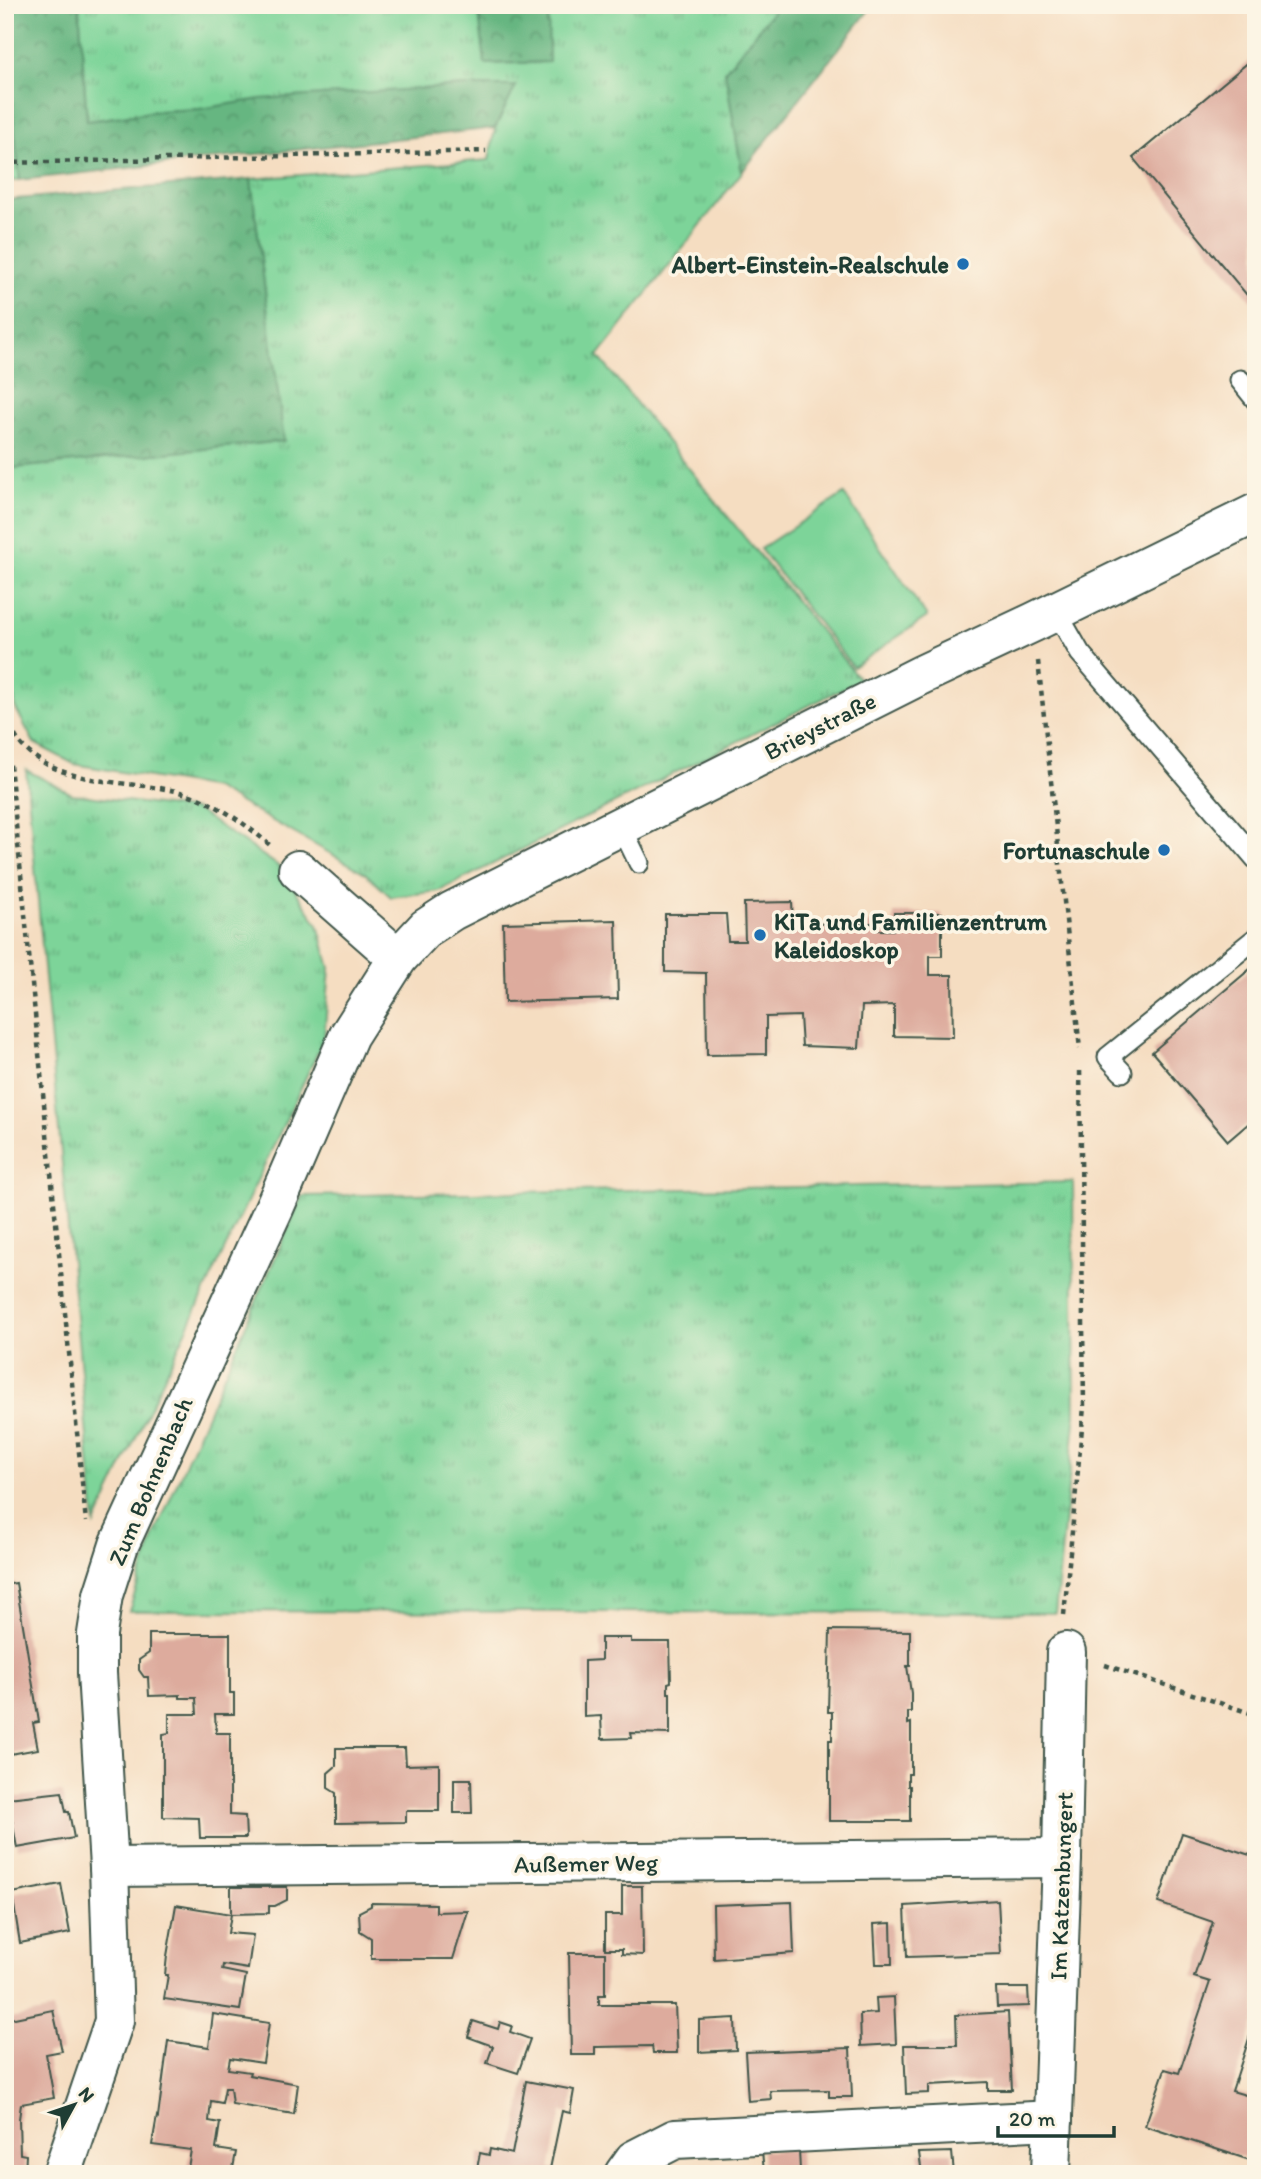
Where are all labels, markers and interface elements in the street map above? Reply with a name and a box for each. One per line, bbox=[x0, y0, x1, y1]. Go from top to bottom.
place label: Albert-Einstein-Realschule bbox=[671, 250, 949, 279]
marker: Albert-Einstein-Realschule bbox=[955, 256, 971, 272]
street label: Brieystraße bbox=[759, 686, 881, 766]
place label: Fortunaschule bbox=[1003, 836, 1150, 865]
marker: Fortunaschule bbox=[1156, 842, 1172, 858]
place label: KiTa und Familienzentrum Kaleidoskop bbox=[774, 907, 1048, 965]
marker: KiTa und Familienzentrum Kaleidoskop bbox=[752, 927, 768, 943]
street label: Zum Bohnenbach bbox=[101, 1392, 199, 1570]
street label: Im Katzenbungert bbox=[1043, 1791, 1079, 1981]
street label: Außemer Weg bbox=[514, 1847, 659, 1879]
north arrow bbox=[38, 2070, 108, 2140]
text: N bbox=[74, 2082, 100, 2107]
scale bar bbox=[998, 2095, 1114, 2139]
text: 20 m bbox=[1009, 2106, 1056, 2131]

